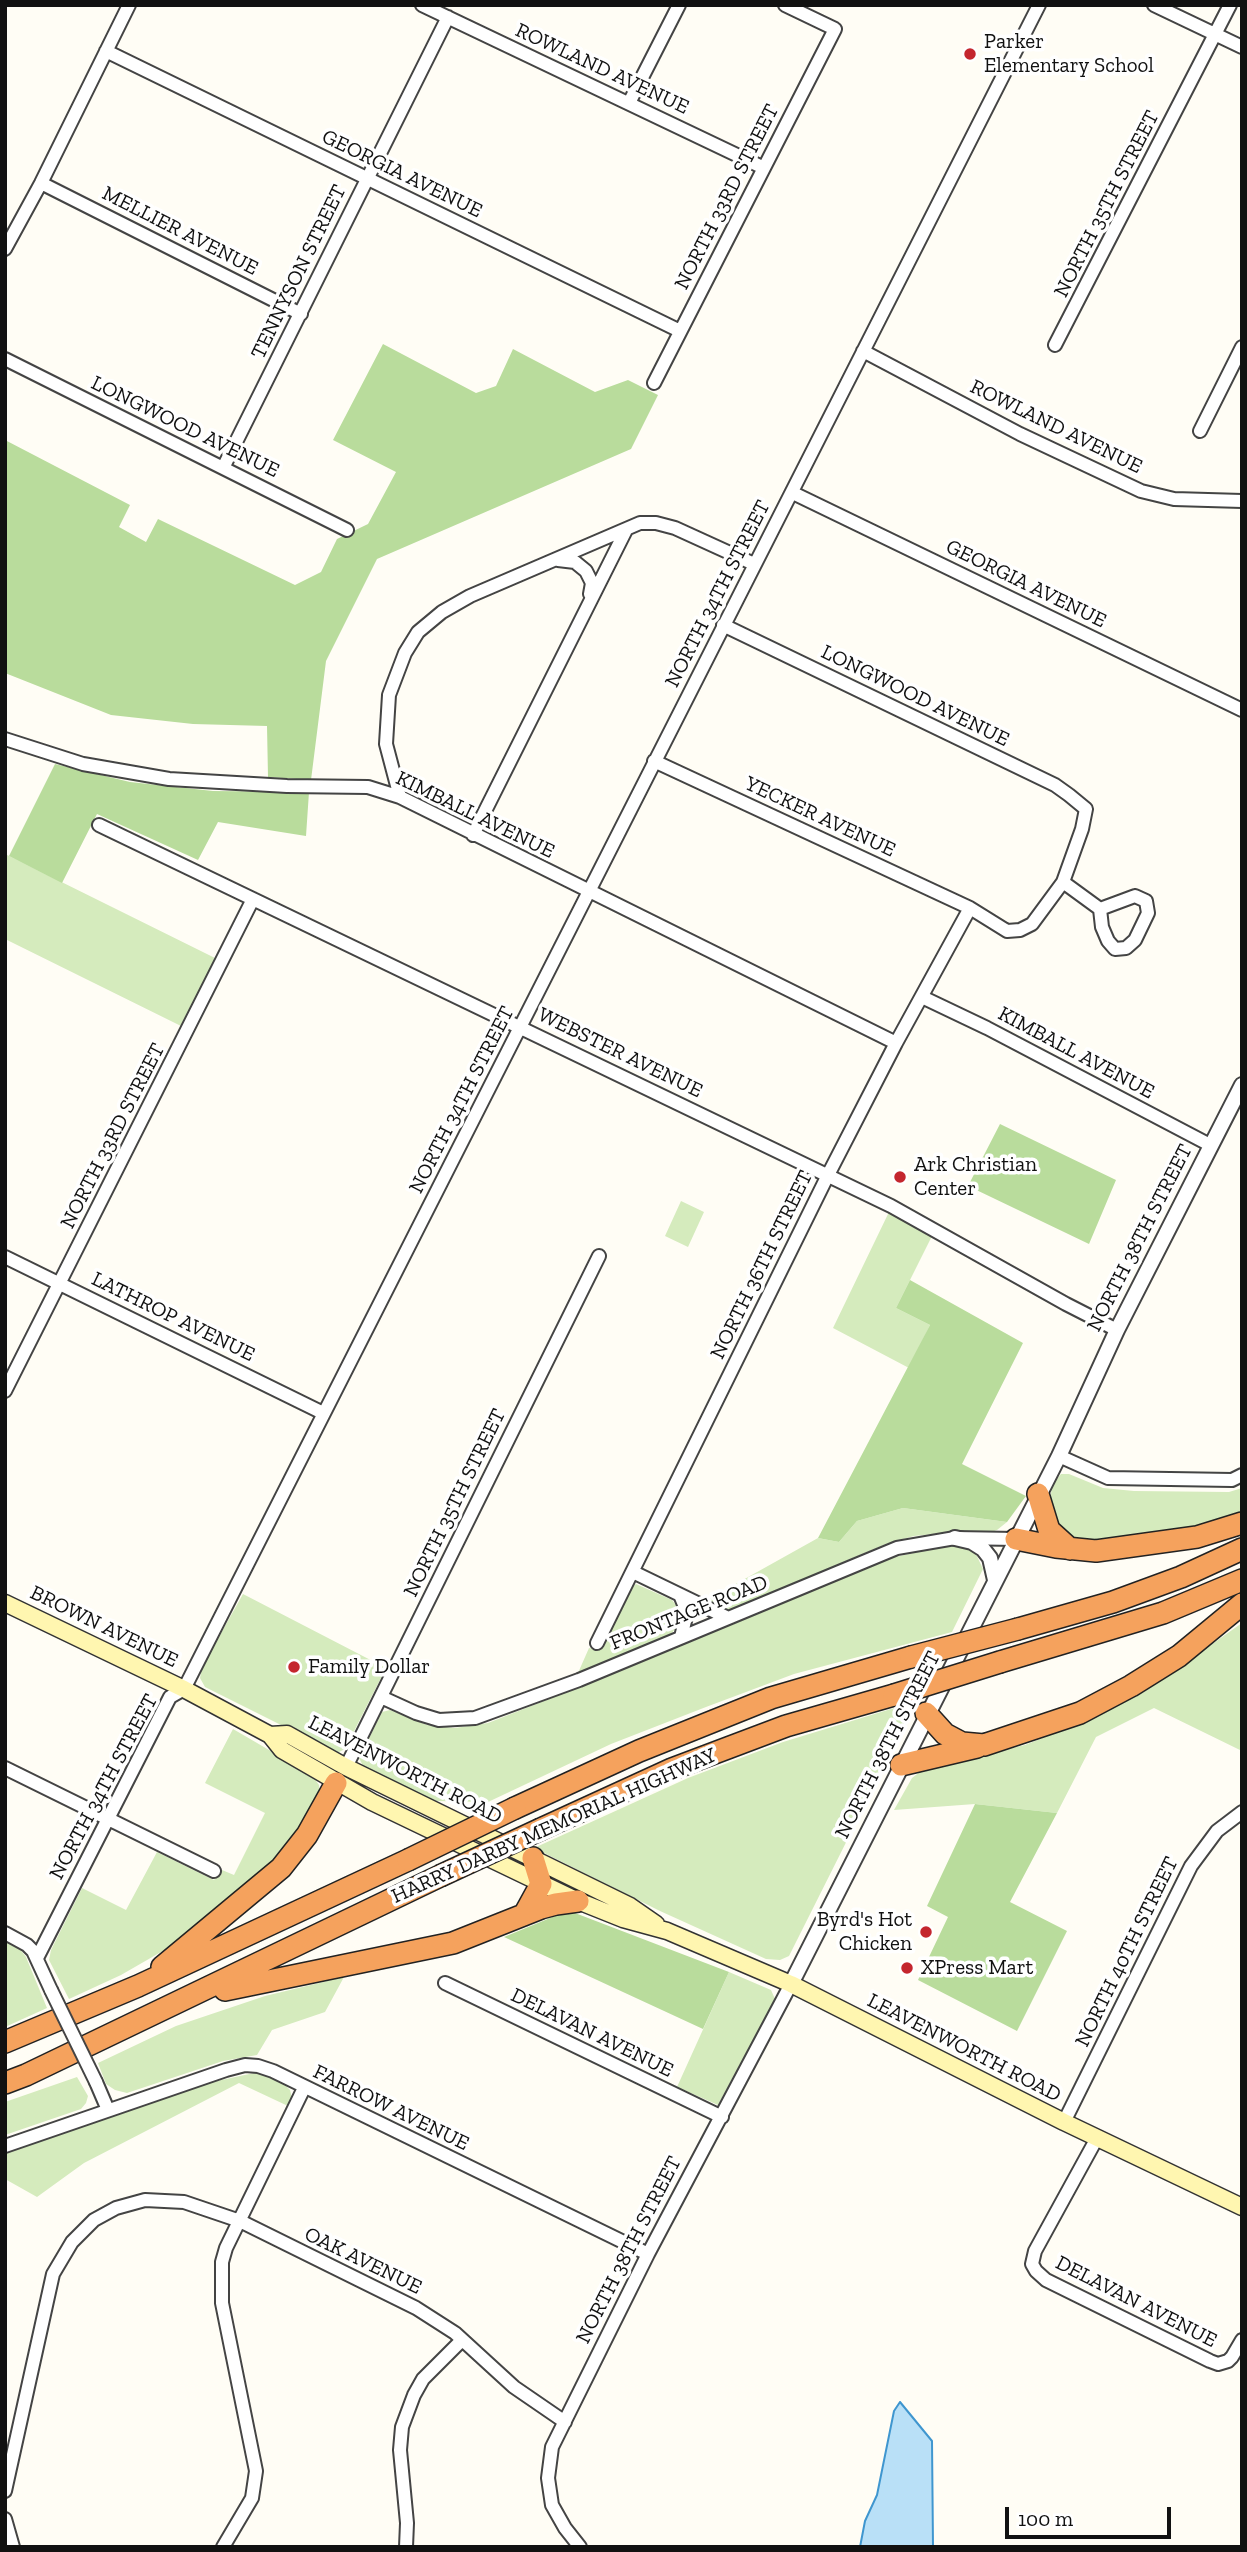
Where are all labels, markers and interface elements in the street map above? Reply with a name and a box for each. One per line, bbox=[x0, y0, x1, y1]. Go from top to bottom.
street label: ROWLAND AVENUE bbox=[511, 18, 693, 120]
place label: Parker Elementary School bbox=[984, 29, 1154, 79]
marker: Parker Elementary School bbox=[962, 46, 978, 62]
street label: NORTH 33RD STREET bbox=[669, 100, 785, 294]
street label: NORTH 35TH STREET bbox=[1049, 106, 1165, 302]
street label: GEORGIA AVENUE bbox=[318, 124, 486, 224]
street label: MELLIER AVENUE bbox=[98, 181, 262, 281]
street label: TENNYSON STREET bbox=[246, 181, 352, 363]
street label: LONGWOOD AVENUE bbox=[87, 370, 283, 484]
street label: ROWLAND AVENUE bbox=[966, 374, 1146, 480]
street label: NORTH 34TH STREET bbox=[660, 496, 776, 692]
street label: GEORGIA AVENUE bbox=[942, 534, 1110, 634]
street label: LONGWOOD AVENUE bbox=[817, 639, 1013, 753]
street label: KIMBALL AVENUE bbox=[392, 766, 558, 864]
street label: YECKER AVENUE bbox=[741, 771, 899, 863]
street label: KIMBALL AVENUE bbox=[994, 1001, 1158, 1105]
street label: NORTH 34TH STREET bbox=[404, 1002, 520, 1198]
street label: WEBSTER AVENUE bbox=[534, 1002, 706, 1104]
street label: NORTH 33RD STREET bbox=[55, 1039, 171, 1233]
street label: NORTH 38TH STREET bbox=[1082, 1140, 1198, 1336]
place label: Ark Christian Center bbox=[914, 1152, 1037, 1202]
street label: NORTH 36TH STREET bbox=[705, 1167, 819, 1363]
marker: Ark Christian Center bbox=[892, 1169, 908, 1185]
street label: LATHROP AVENUE bbox=[87, 1267, 259, 1367]
street label: NORTH 35TH STREET bbox=[398, 1405, 512, 1601]
street label: FRONTAGE ROAD bbox=[607, 1570, 771, 1656]
street label: BROWN AVENUE bbox=[26, 1580, 182, 1674]
street label: NORTH 38TH STREET bbox=[830, 1647, 946, 1843]
place label: Family Dollar bbox=[308, 1654, 430, 1680]
marker: Family Dollar bbox=[286, 1659, 302, 1675]
street label: NORTH 34TH STREET bbox=[44, 1690, 164, 1884]
street label: LEAVENWORTH ROAD bbox=[304, 1710, 506, 1830]
street label: HARRY DARBY MEMORIAL HIGHWAY bbox=[388, 1743, 720, 1909]
street label: NORTH 40TH STREET bbox=[1070, 1853, 1184, 2051]
place label: Byrd's Hot Chicken bbox=[817, 1907, 912, 1957]
marker: Byrd's Hot Chicken bbox=[918, 1924, 934, 1940]
place label: XPress Mart bbox=[921, 1955, 1033, 1981]
marker: XPress Mart bbox=[899, 1960, 915, 1976]
street label: DELAVAN AVENUE bbox=[507, 1983, 677, 2083]
street label: LEAVENWORTH ROAD bbox=[863, 1988, 1065, 2108]
street label: FARROW AVENUE bbox=[309, 2059, 473, 2157]
street label: NORTH 38TH STREET bbox=[571, 2152, 687, 2348]
street label: OAK AVENUE bbox=[300, 2222, 426, 2300]
street label: DELAVAN AVENUE bbox=[1051, 2250, 1221, 2354]
scale bar bbox=[1009, 2492, 1175, 2536]
text: 100 m bbox=[1018, 2506, 1073, 2531]

